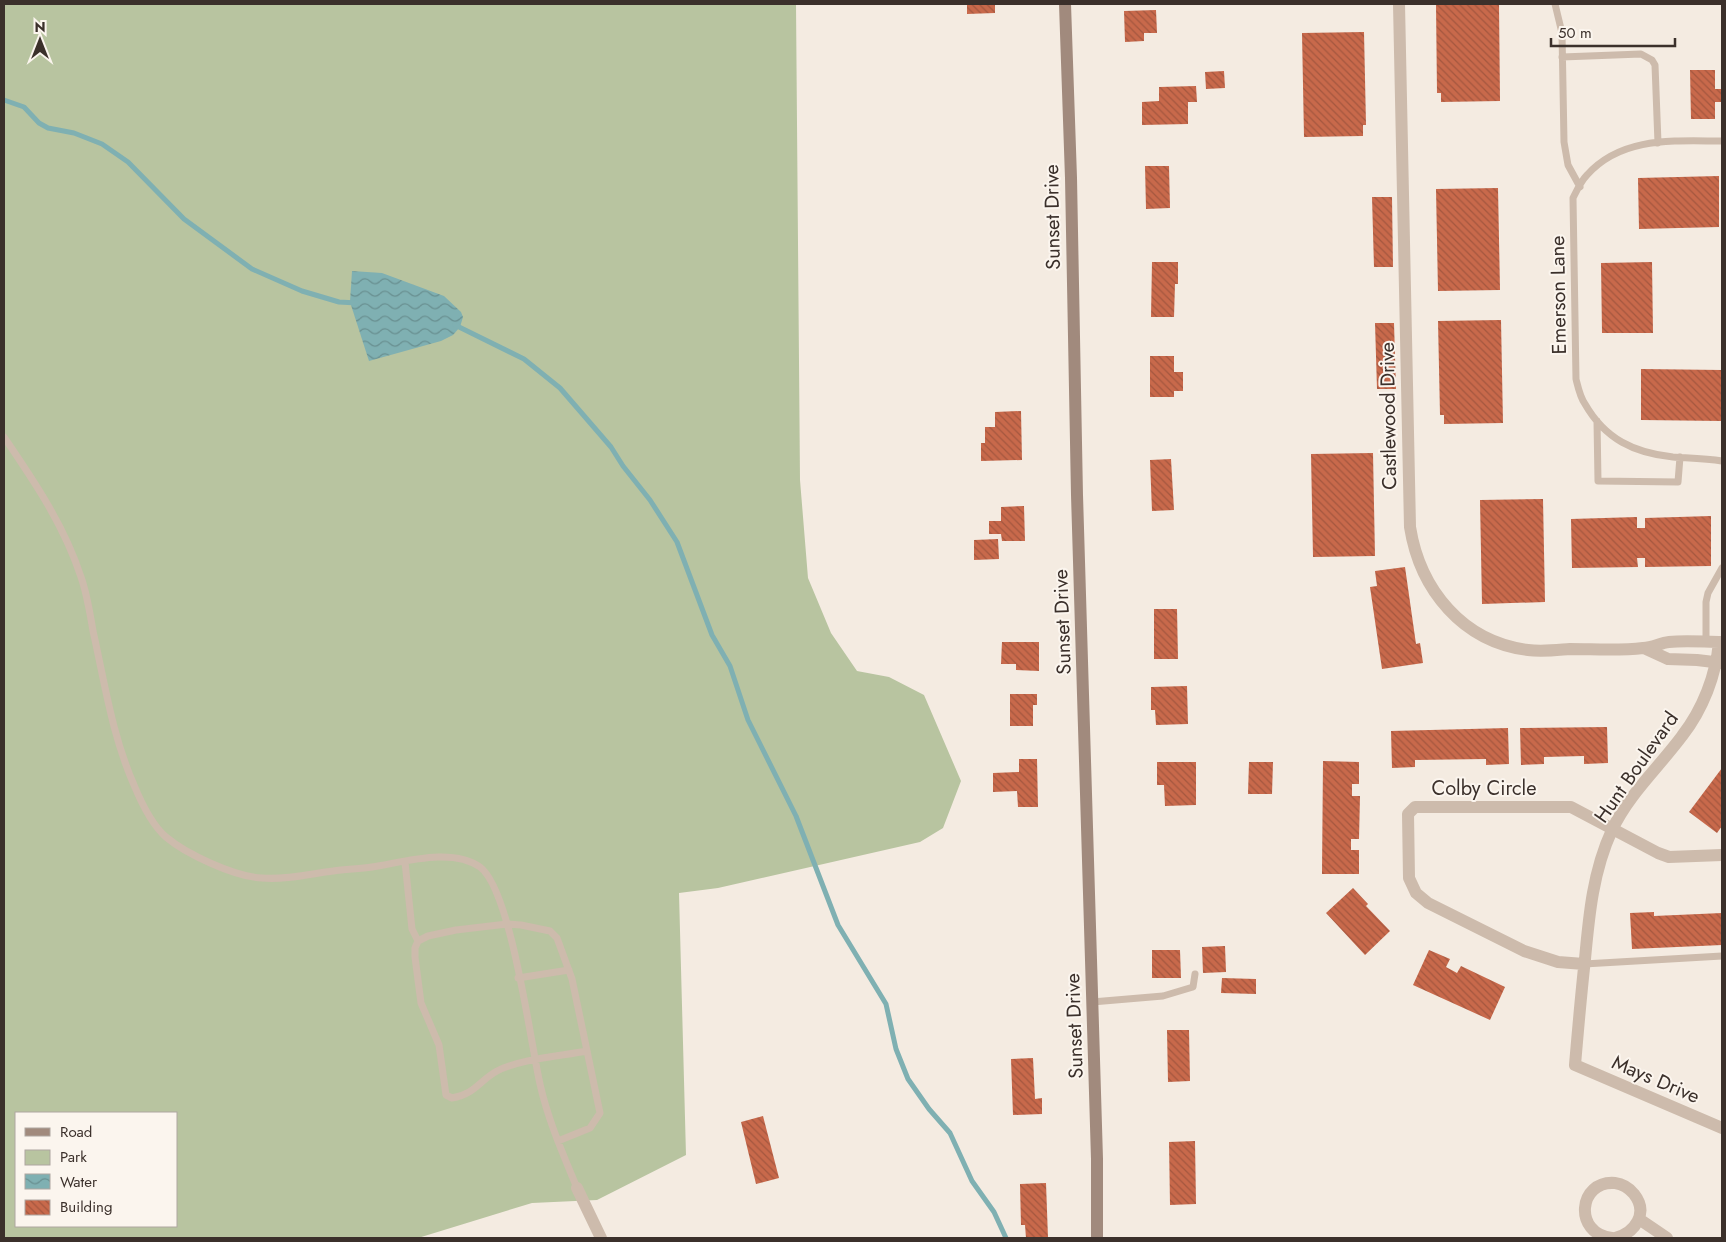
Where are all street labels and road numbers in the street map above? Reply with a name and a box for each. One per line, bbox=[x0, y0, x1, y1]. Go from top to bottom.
street label: Sunset Drive bbox=[1037, 164, 1068, 270]
street label: Emerson Lane bbox=[1543, 235, 1574, 355]
street label: Castlewood Drive bbox=[1373, 342, 1404, 490]
street label: Sunset Drive bbox=[1046, 569, 1079, 675]
street label: Hunt Boulevard bbox=[1587, 706, 1686, 829]
street label: Colby Circle bbox=[1431, 774, 1537, 803]
street label: Sunset Drive bbox=[1058, 973, 1091, 1079]
street label: Mays Drive bbox=[1607, 1048, 1704, 1111]

